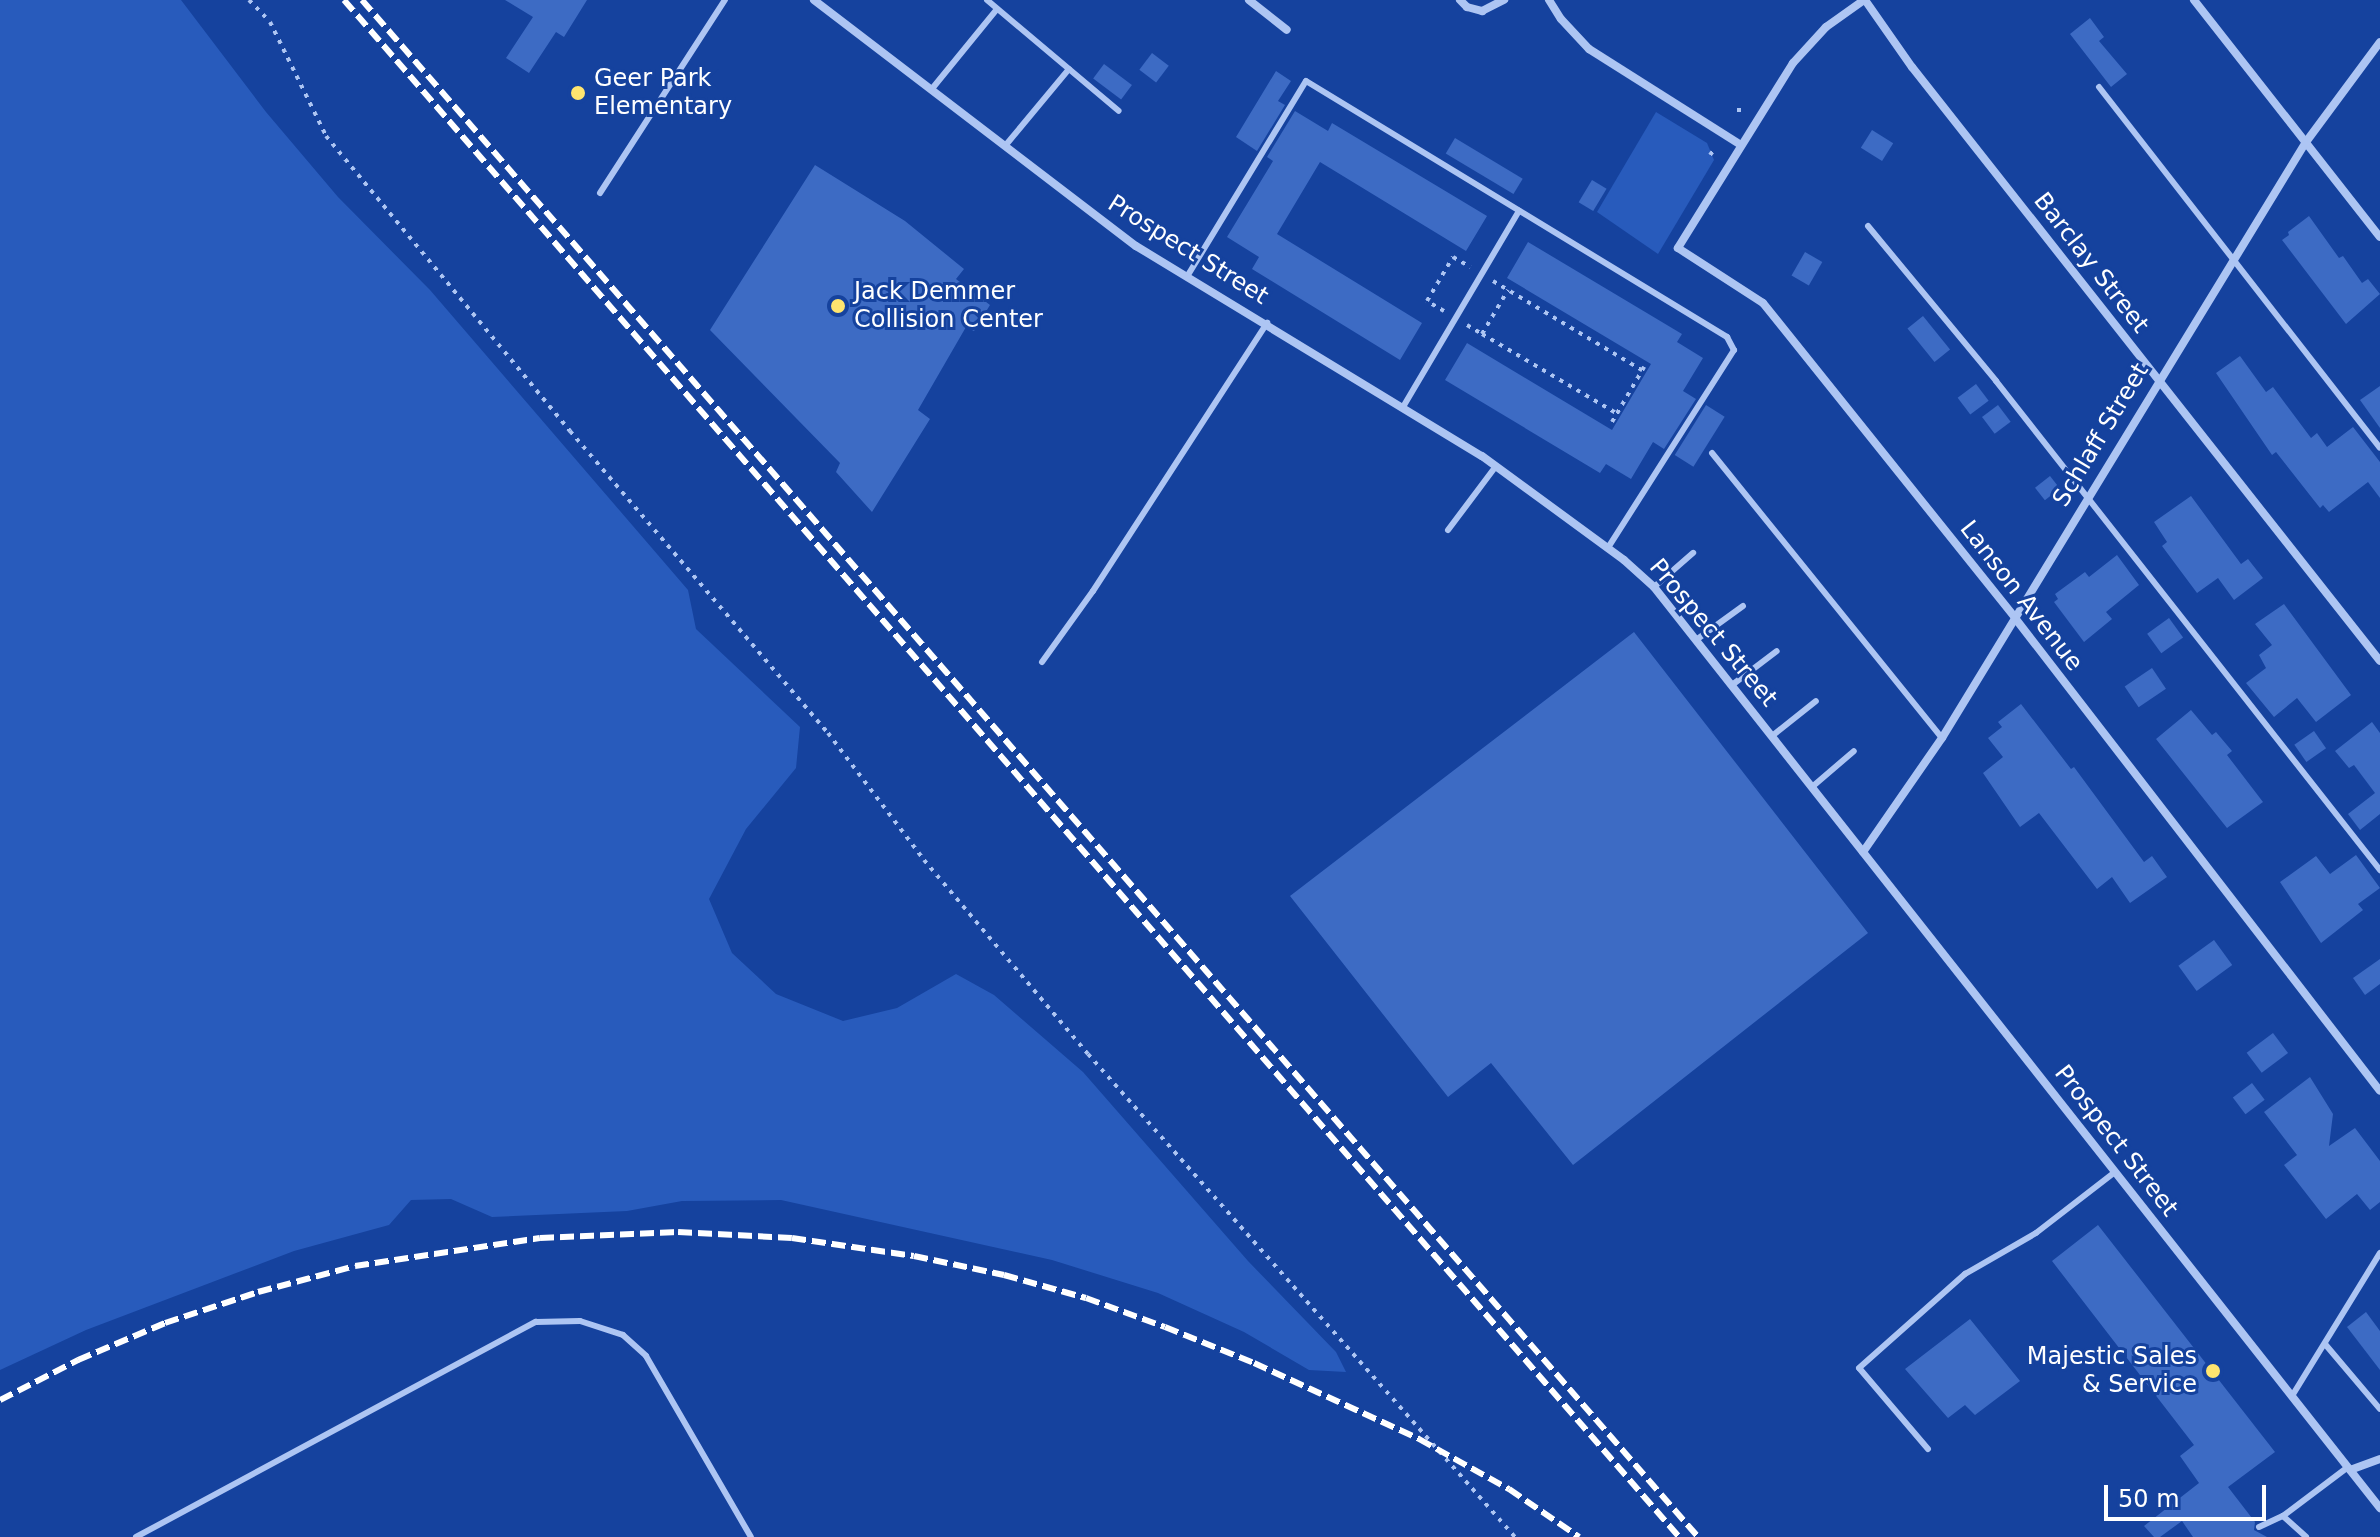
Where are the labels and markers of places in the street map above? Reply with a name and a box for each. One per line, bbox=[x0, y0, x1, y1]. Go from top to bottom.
place label: Geer Park Elementary bbox=[594, 65, 732, 121]
marker: Geer Park Elementary bbox=[569, 84, 587, 102]
place label: Jack Demmer Collision Center bbox=[854, 278, 1043, 334]
marker: Jack Demmer Collision Center bbox=[829, 297, 847, 315]
place label: Majestic Sales & Service bbox=[2027, 1343, 2197, 1399]
marker: Majestic Sales & Service bbox=[2204, 1362, 2222, 1380]

